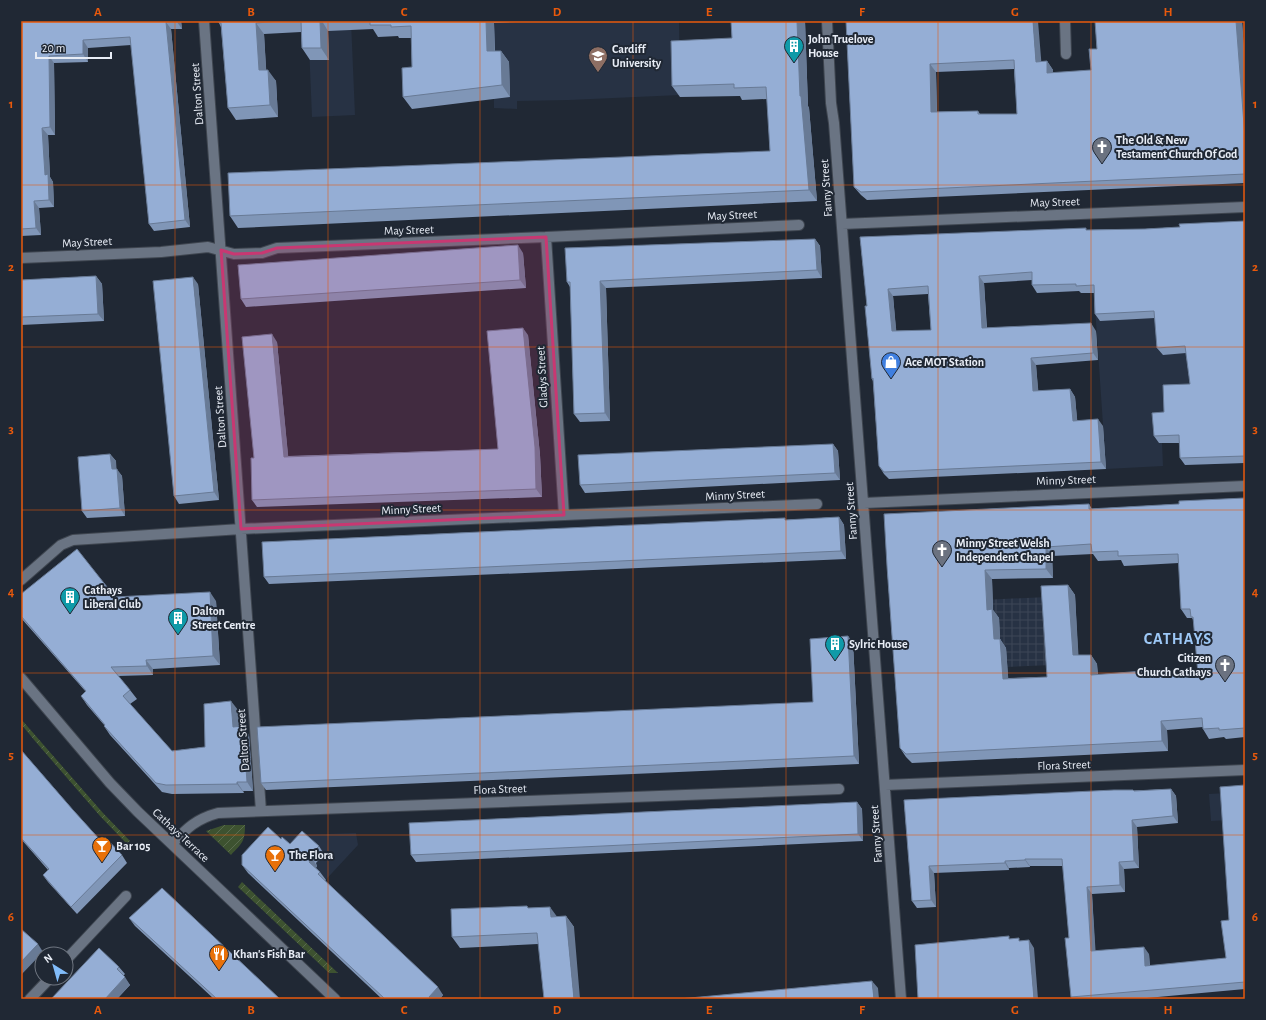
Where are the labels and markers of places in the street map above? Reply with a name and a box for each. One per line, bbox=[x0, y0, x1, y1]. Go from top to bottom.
place label: John Truelove House bbox=[808, 33, 874, 59]
building icon: John Truelove House bbox=[783, 35, 805, 63]
place label: Cardiff University bbox=[612, 43, 662, 70]
school or university icon: Cardiff University bbox=[587, 45, 609, 73]
place label: The Old & New Testament Church Of God bbox=[1116, 134, 1238, 160]
church icon: The Old & New Testament Church Of God bbox=[1091, 136, 1113, 164]
shop icon: Ace MOT Station bbox=[880, 351, 902, 379]
place label: Ace MOT Station bbox=[905, 356, 984, 368]
place label: Minny Street Welsh Independent Chapel bbox=[956, 537, 1054, 563]
church icon: Minny Street Welsh Independent Chapel bbox=[931, 539, 953, 567]
place label: Cathays Liberal Club bbox=[84, 584, 141, 610]
building icon: Cathays Liberal Club bbox=[59, 586, 81, 614]
place label: Dalton Street Centre bbox=[192, 605, 256, 631]
building icon: Dalton Street Centre bbox=[167, 607, 189, 635]
building icon: Sylric House bbox=[824, 633, 846, 661]
place label: Sylric House bbox=[849, 638, 908, 651]
place label: Citizen Church Cathays bbox=[1137, 652, 1211, 679]
church icon: Citizen Church Cathays bbox=[1214, 654, 1236, 682]
bar icon: Bar 105 bbox=[91, 835, 113, 863]
place label: Bar 105 bbox=[116, 840, 150, 852]
bar icon: The Flora bbox=[264, 844, 286, 872]
place label: The Flora bbox=[289, 849, 334, 861]
restaurant icon: Khan's Fish Bar bbox=[208, 943, 230, 971]
place label: Khan's Fish Bar bbox=[233, 948, 306, 960]

